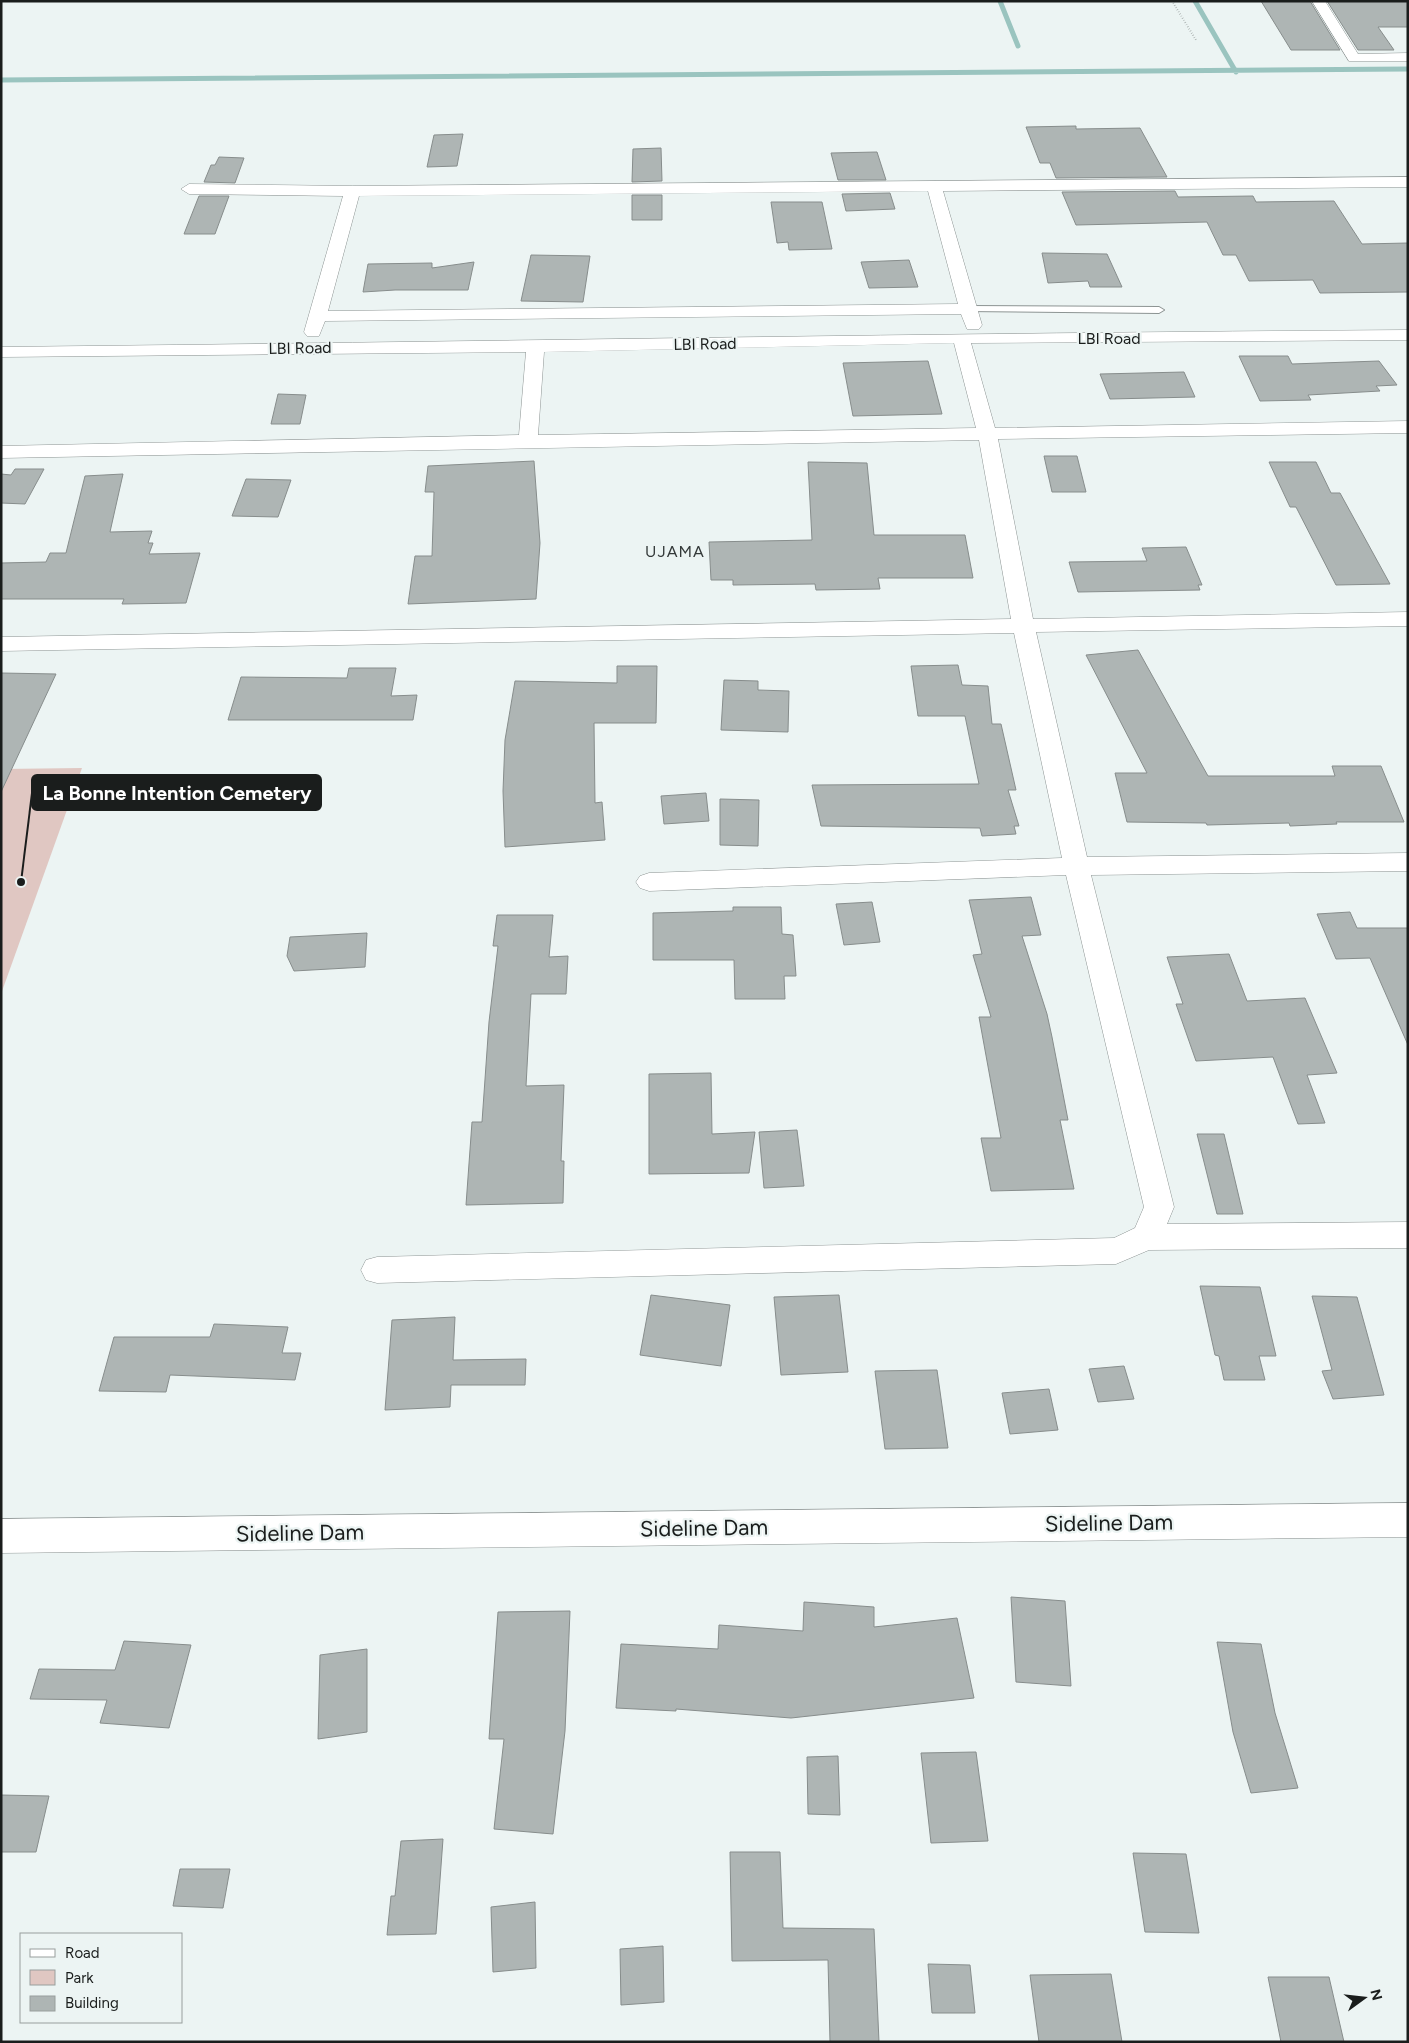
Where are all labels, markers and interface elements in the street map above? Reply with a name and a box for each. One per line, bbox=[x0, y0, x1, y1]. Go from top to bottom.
street label: LBI Road bbox=[1077, 329, 1141, 348]
street label: LBI Road bbox=[673, 334, 737, 354]
street label: LBI Road bbox=[268, 338, 332, 358]
district label: UJAMA bbox=[645, 542, 705, 561]
callout: La Bonne Intention Cemetery bbox=[32, 775, 321, 810]
text: La Bonne Intention Cemetery bbox=[42, 781, 312, 805]
street label: Sideline Dam bbox=[1045, 1508, 1173, 1538]
street label: Sideline Dam bbox=[640, 1513, 768, 1543]
street label: Sideline Dam bbox=[236, 1518, 364, 1548]
legend bbox=[20, 1933, 182, 2023]
text: Road bbox=[65, 1944, 100, 1962]
text: Park bbox=[65, 1969, 94, 1987]
north arrow bbox=[1339, 1973, 1389, 2023]
text: N bbox=[1366, 1987, 1386, 2002]
text: Building bbox=[65, 1994, 119, 2012]

